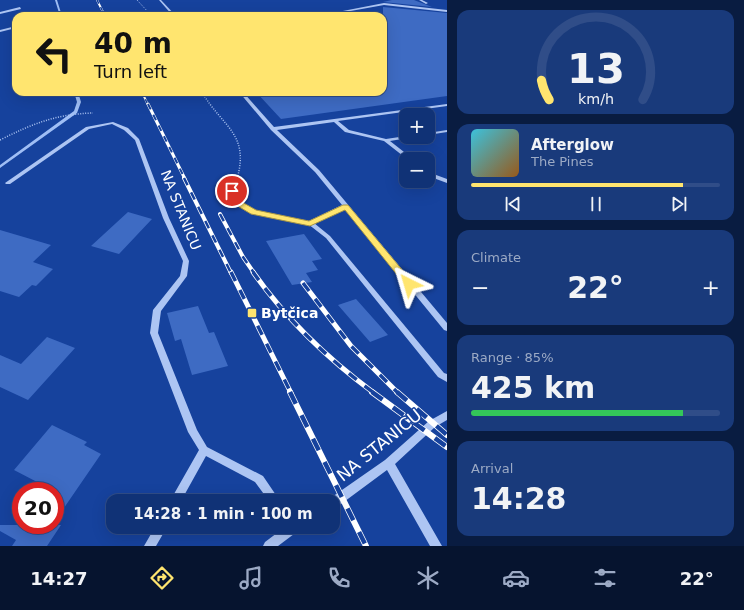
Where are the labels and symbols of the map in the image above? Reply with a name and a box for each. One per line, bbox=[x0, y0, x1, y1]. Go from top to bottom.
street label: NA STANICU bbox=[158, 168, 204, 252]
pin bbox=[215, 174, 249, 208]
position arrow bbox=[388, 263, 430, 305]
place label: Bytčica bbox=[261, 305, 318, 321]
marker: Bytčica bbox=[246, 307, 258, 319]
street label: NA STANICU bbox=[333, 405, 425, 485]
speed limit sign: 20 bbox=[12, 482, 64, 534]

